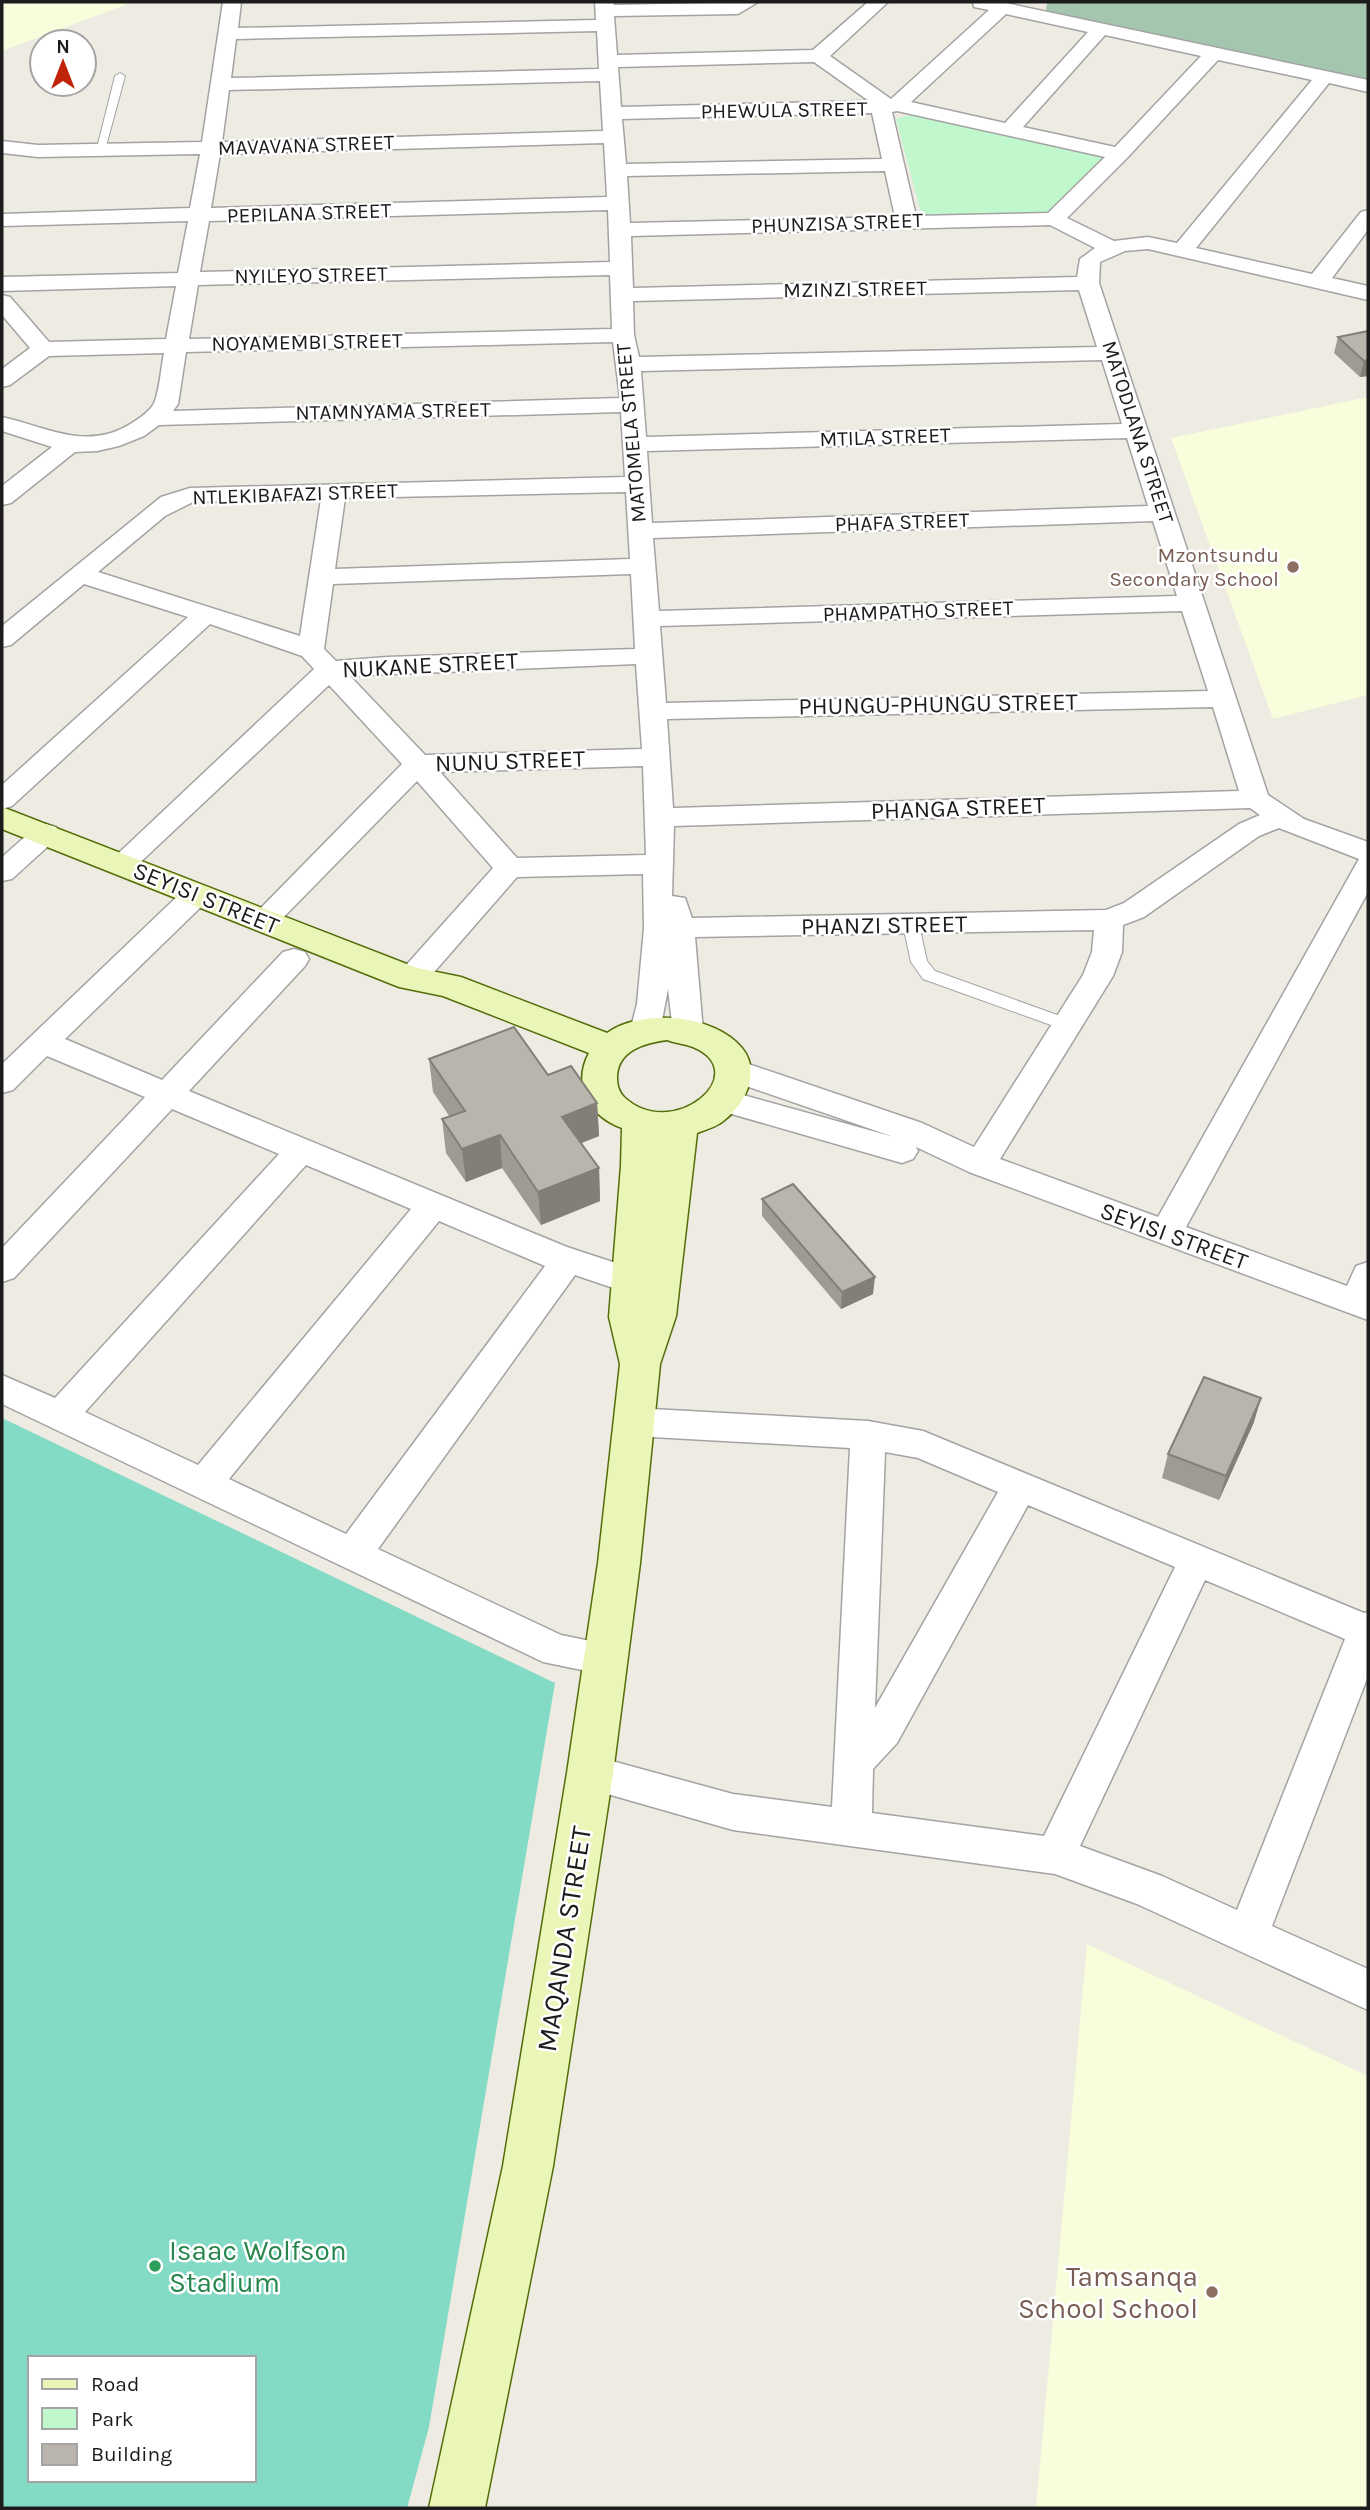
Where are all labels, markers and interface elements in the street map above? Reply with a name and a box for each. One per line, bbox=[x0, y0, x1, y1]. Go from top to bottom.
north arrow bbox=[28, 28, 98, 98]
text: N bbox=[56, 36, 70, 58]
street label: PHEWULA STREET bbox=[700, 97, 868, 123]
street label: MAVAVANA STREET bbox=[217, 130, 395, 160]
street label: PEPILANA STREET bbox=[226, 198, 392, 228]
street label: PHUNZISA STREET bbox=[751, 208, 924, 238]
street label: NYILEYO STREET bbox=[234, 262, 388, 288]
street label: MZINZI STREET bbox=[783, 276, 928, 302]
street label: NOYAMEMBI STREET bbox=[211, 328, 403, 356]
street label: MATODLANA STREET bbox=[1097, 338, 1179, 527]
street label: MATOMELA STREET bbox=[611, 342, 651, 524]
street label: NTAMNYAMA STREET bbox=[295, 397, 491, 425]
street label: MTILA STREET bbox=[819, 423, 951, 451]
street label: NTLEKIBAFAZI STREET bbox=[192, 478, 399, 510]
street label: PHAFA STREET bbox=[834, 508, 970, 536]
place label: Mzontsundu Secondary School bbox=[1109, 543, 1279, 591]
marker: Mzontsundu Secondary School bbox=[1285, 559, 1301, 575]
street label: PHAMPATHO STREET bbox=[822, 596, 1014, 626]
street label: NUKANE STREET bbox=[341, 646, 519, 684]
street label: PHUNGU-PHUNGU STREET bbox=[798, 688, 1078, 720]
street label: NUNU STREET bbox=[435, 744, 585, 778]
street label: PHANGA STREET bbox=[870, 791, 1046, 825]
street label: SEYISI STREET bbox=[129, 856, 283, 940]
street label: PHANZI STREET bbox=[801, 910, 967, 940]
street label: SEYISI STREET bbox=[1096, 1196, 1252, 1276]
street label: MAQANDA STREET bbox=[530, 1824, 598, 2054]
place label: Isaac Wolfson Stadium bbox=[169, 2234, 347, 2299]
marker: Isaac Wolfson Stadium bbox=[147, 2258, 163, 2274]
place label: Tamsanqa School School bbox=[1018, 2260, 1198, 2325]
marker: Tamsanqa School School bbox=[1204, 2284, 1220, 2300]
legend bbox=[28, 2356, 256, 2482]
text: Road bbox=[91, 2372, 139, 2396]
text: Park bbox=[91, 2407, 134, 2431]
text: Building bbox=[91, 2442, 172, 2466]

